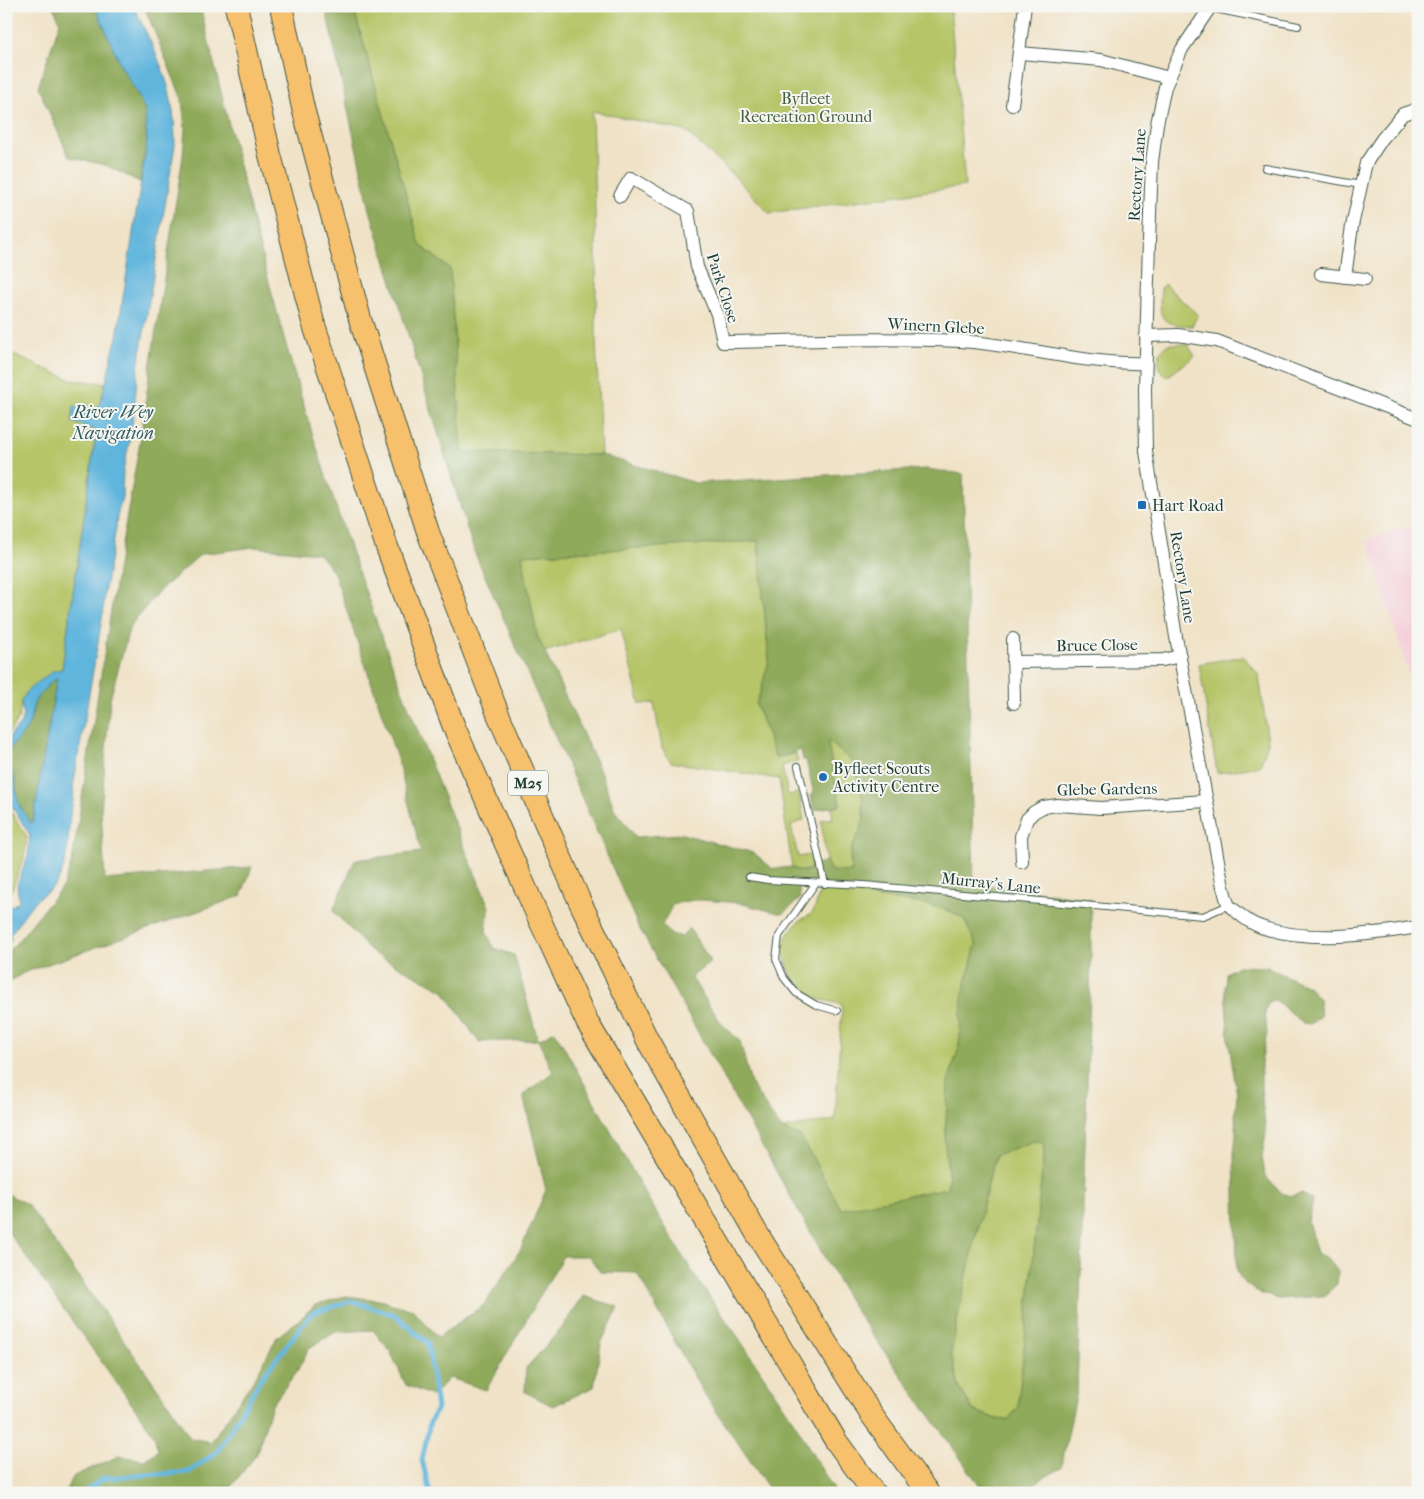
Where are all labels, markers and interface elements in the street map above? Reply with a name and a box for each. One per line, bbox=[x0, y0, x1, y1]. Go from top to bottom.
park label: Byfleet Recreation Ground bbox=[740, 89, 872, 126]
street label: Rectory Lane bbox=[1124, 128, 1150, 222]
street label: Park Close bbox=[703, 251, 743, 325]
street label: Winern Glebe bbox=[886, 314, 985, 338]
water label: River Wey Navigation bbox=[71, 402, 154, 444]
place label: Hart Road bbox=[1152, 496, 1224, 515]
marker: Hart Road bbox=[1136, 499, 1148, 511]
street label: Rectory Lane bbox=[1166, 530, 1200, 625]
street label: Bruce Close bbox=[1056, 635, 1138, 655]
place label: Byfleet Scouts Activity Centre bbox=[832, 759, 939, 796]
road number: M25 bbox=[508, 770, 548, 796]
marker: Byfleet Scouts Activity Centre bbox=[817, 771, 829, 783]
street label: Glebe Gardens bbox=[1057, 779, 1157, 799]
street label: Murray's Lane bbox=[940, 868, 1042, 898]

